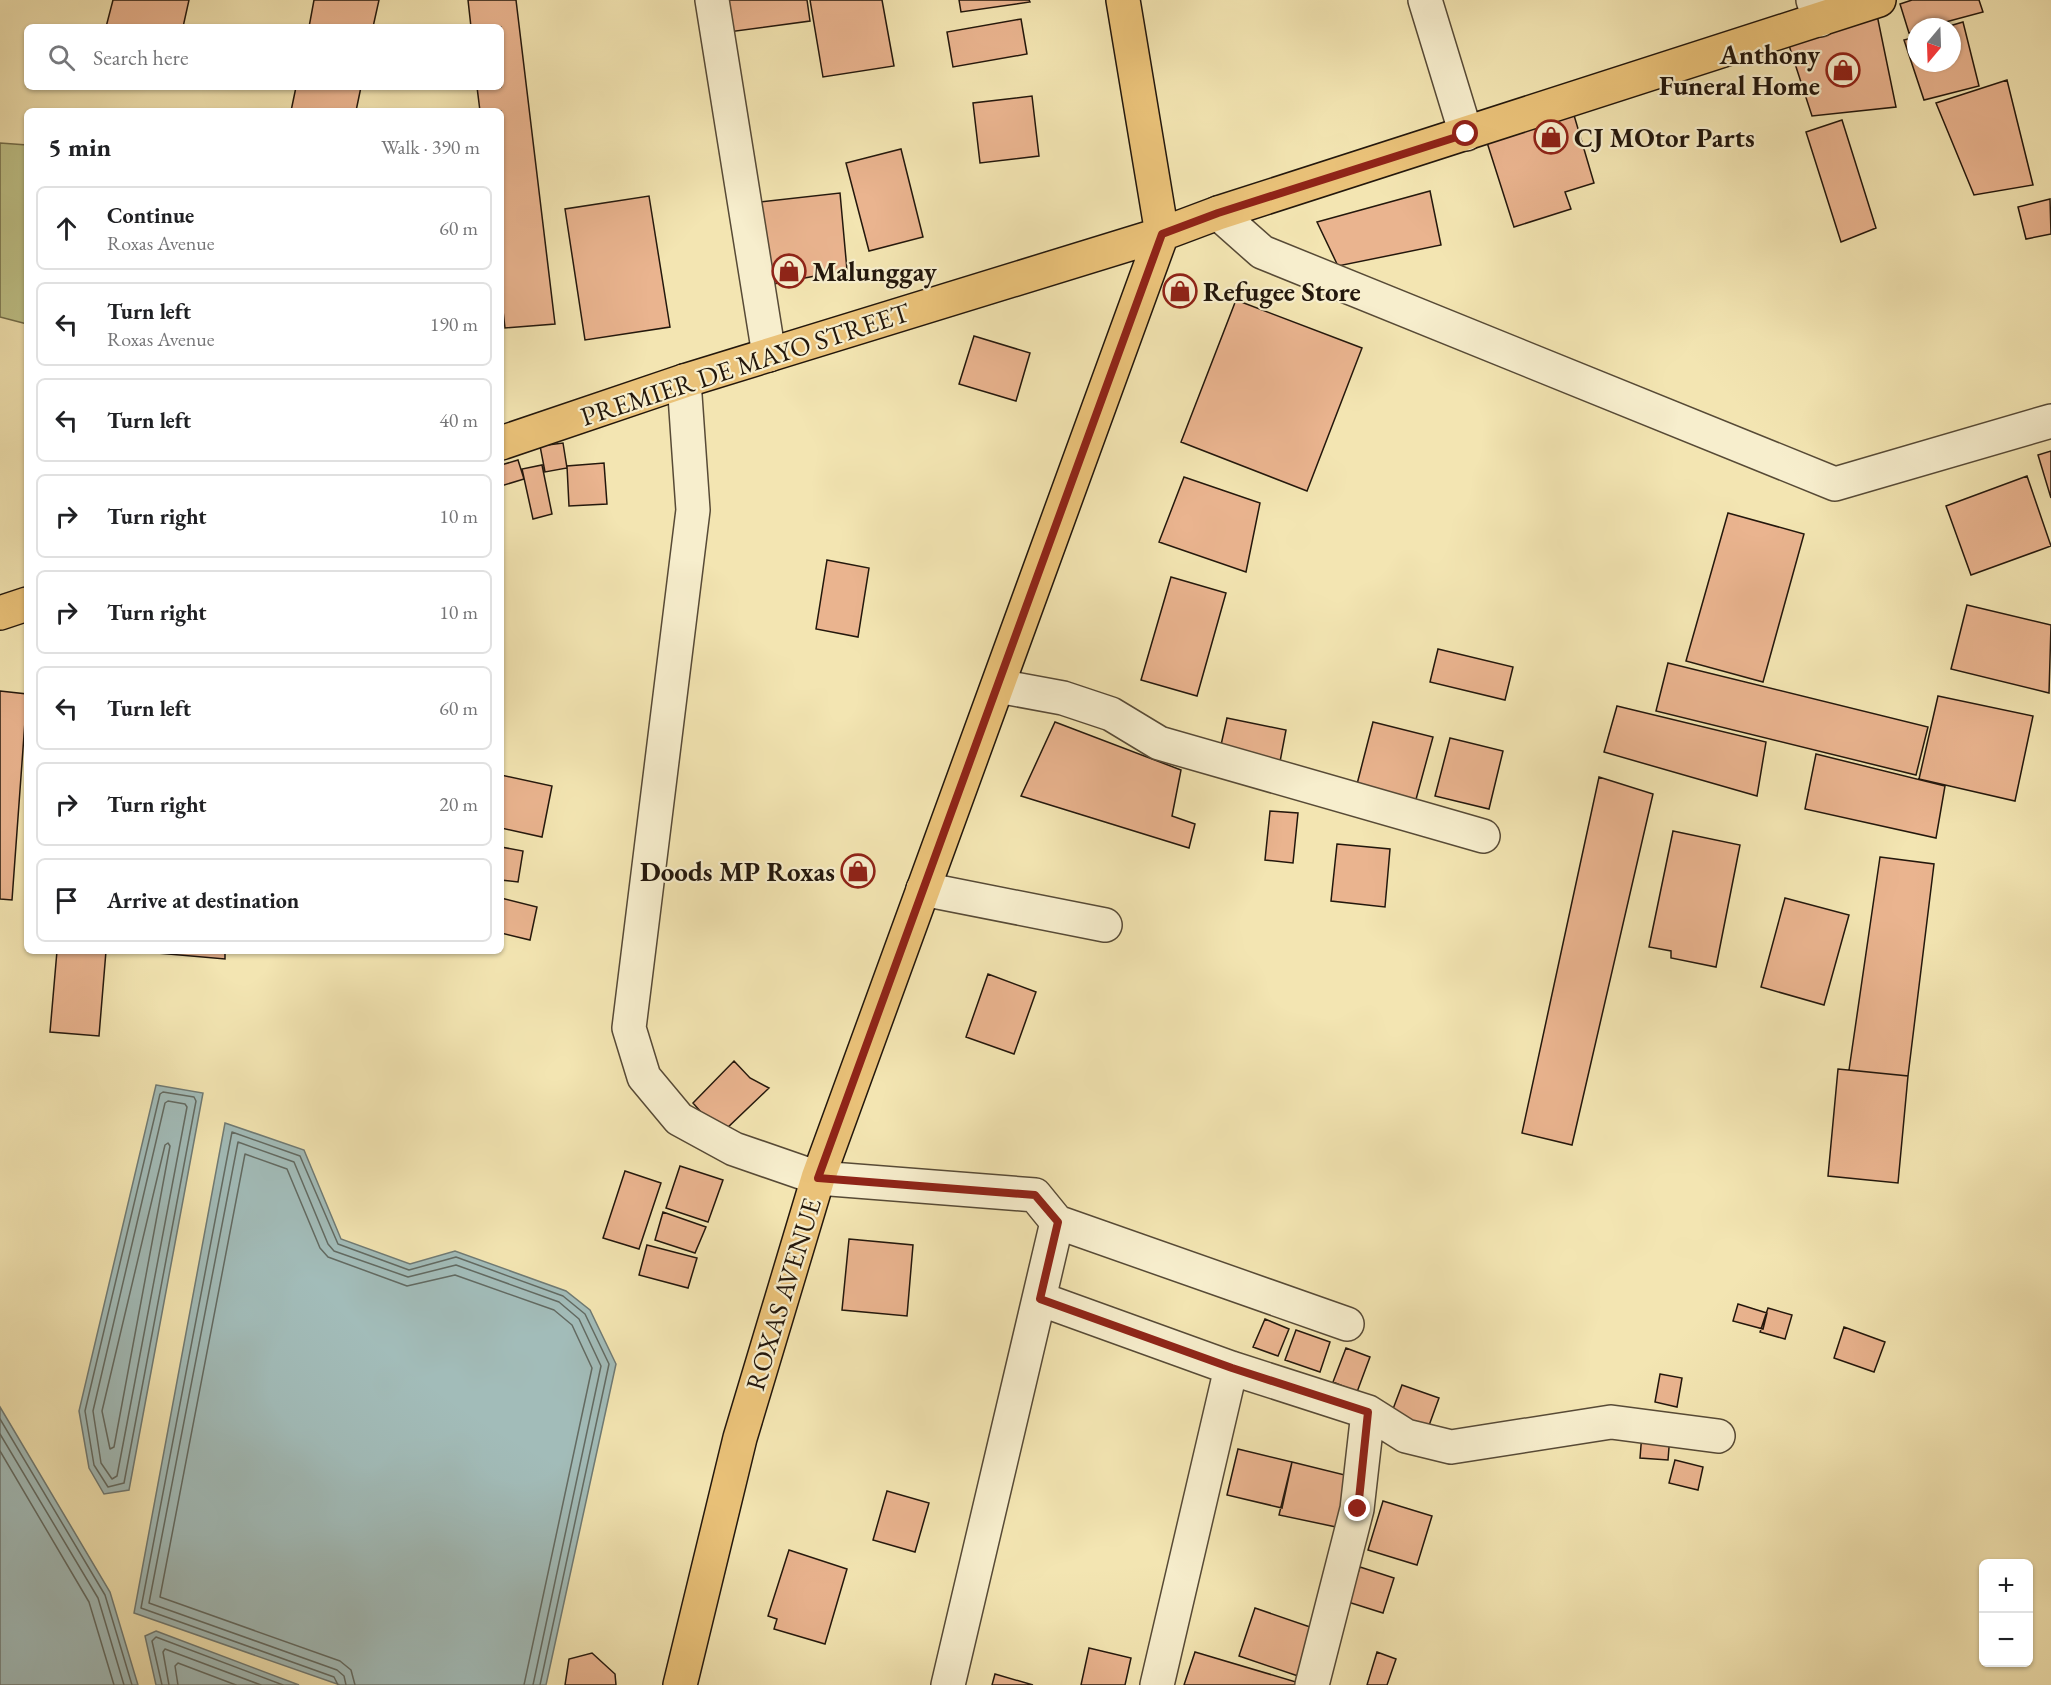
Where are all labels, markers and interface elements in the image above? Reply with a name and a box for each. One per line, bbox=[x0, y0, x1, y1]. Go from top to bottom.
north arrow bbox=[1907, 18, 1961, 72]
search box bbox=[24, 24, 504, 90]
place label: Anthony Funeral Home bbox=[1659, 37, 1821, 103]
icon: search bbox=[45, 41, 78, 74]
text: Search here bbox=[93, 43, 188, 72]
shop icon: Anthony Funeral Home bbox=[1825, 52, 1861, 88]
shop icon: CJ MOtor Parts bbox=[1533, 119, 1569, 155]
route start bbox=[1452, 120, 1478, 146]
place label: CJ MOtor Parts bbox=[1574, 120, 1755, 155]
text: 5 min bbox=[48, 130, 111, 164]
text: Walk · 390 m bbox=[381, 134, 480, 160]
text: Continue bbox=[107, 201, 194, 230]
icon: ahead bbox=[50, 212, 83, 245]
text: 60 m bbox=[439, 215, 478, 241]
text: Roxas Avenue bbox=[107, 230, 215, 256]
shop icon: Malunggay bbox=[771, 253, 807, 289]
place label: Malunggay bbox=[812, 254, 938, 289]
shop icon: Refugee Store bbox=[1162, 273, 1198, 309]
place label: Refugee Store bbox=[1203, 274, 1361, 309]
street label: PREMIER DE MAYO STREET bbox=[576, 294, 915, 434]
text: Turn left bbox=[107, 297, 191, 326]
icon: left bbox=[50, 308, 83, 341]
text: 190 m bbox=[430, 311, 478, 337]
text: Roxas Avenue bbox=[107, 326, 215, 352]
icon: left bbox=[50, 404, 83, 437]
text: Turn left bbox=[107, 406, 191, 435]
text: 40 m bbox=[439, 407, 478, 433]
icon: right bbox=[50, 500, 83, 533]
text: Turn right bbox=[107, 502, 206, 531]
text: 10 m bbox=[439, 503, 478, 529]
icon: right bbox=[50, 596, 83, 629]
text: Turn right bbox=[107, 598, 206, 627]
text: 10 m bbox=[439, 599, 478, 625]
icon: left bbox=[50, 692, 83, 725]
text: Turn left bbox=[107, 694, 191, 723]
text: 60 m bbox=[439, 695, 478, 721]
icon: right bbox=[50, 788, 83, 821]
text: Turn right bbox=[107, 790, 206, 819]
text: 20 m bbox=[439, 791, 478, 817]
shop icon: Doods MP Roxas bbox=[840, 853, 876, 889]
place label: Doods MP Roxas bbox=[640, 854, 835, 889]
icon: arrive bbox=[50, 884, 83, 917]
text: Arrive at destination bbox=[107, 886, 299, 915]
street label: ROXAS AVENUE bbox=[737, 1194, 829, 1394]
route end bbox=[1344, 1495, 1370, 1521]
map controls bbox=[1979, 1559, 2033, 1667]
button: + bbox=[1979, 1559, 2033, 1613]
button: − bbox=[1979, 1613, 2033, 1667]

